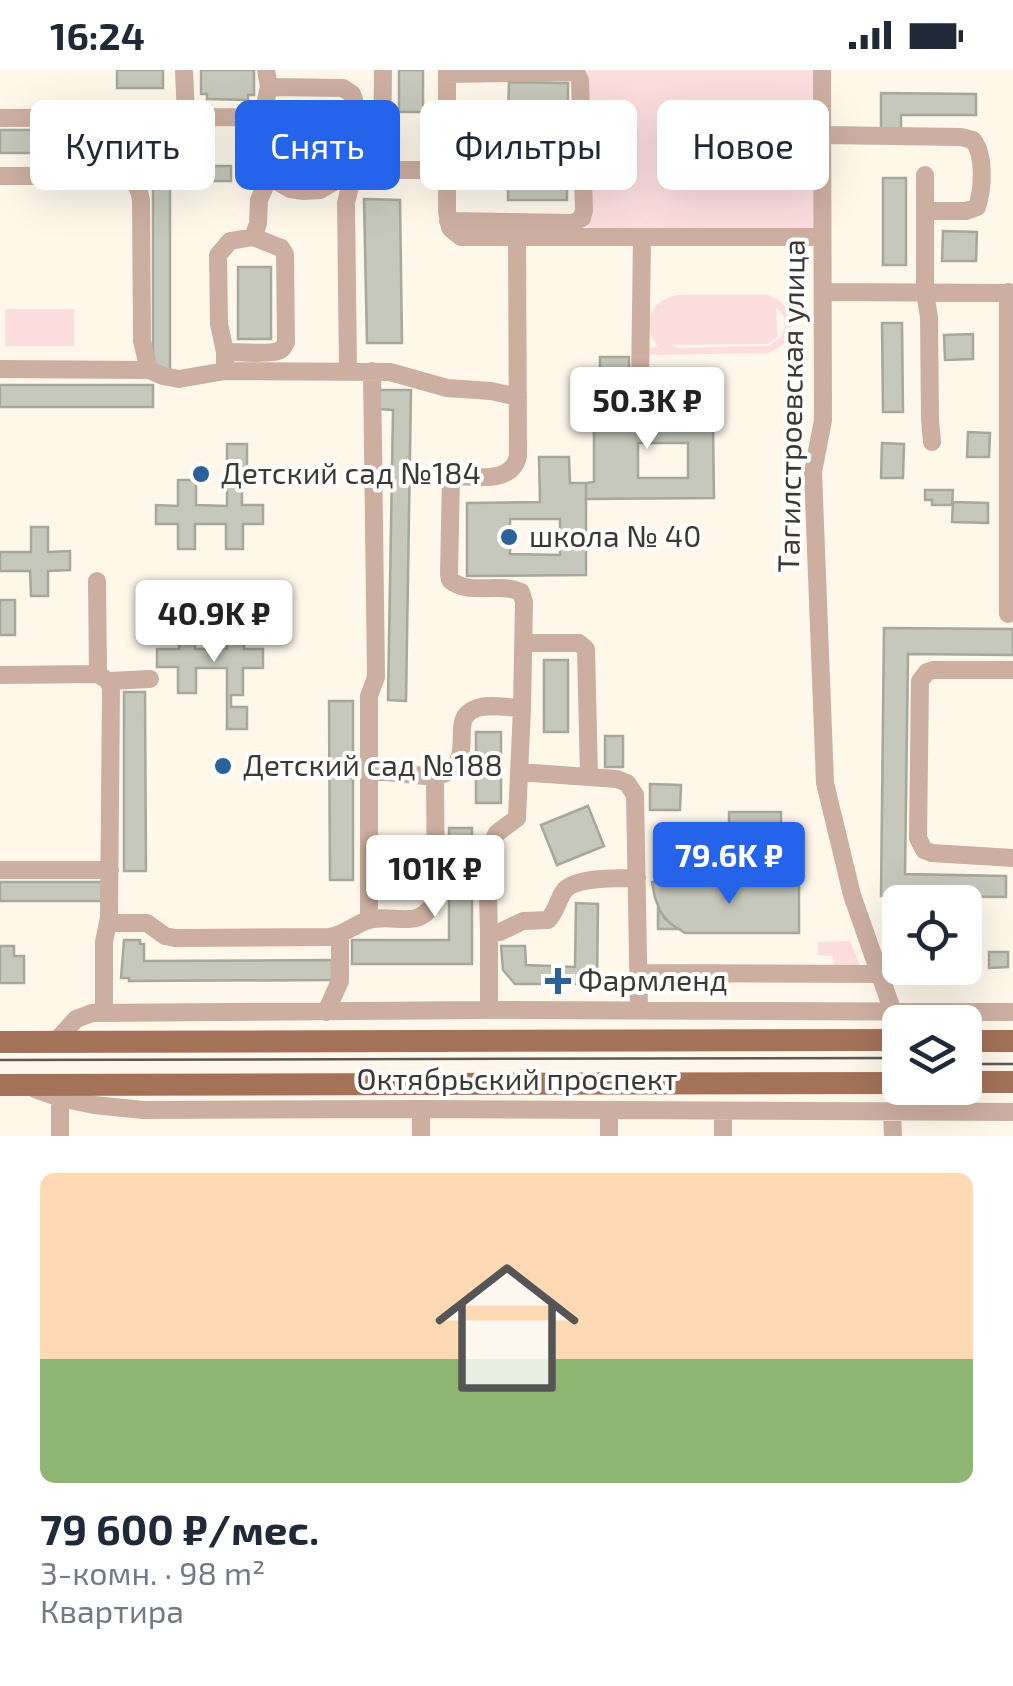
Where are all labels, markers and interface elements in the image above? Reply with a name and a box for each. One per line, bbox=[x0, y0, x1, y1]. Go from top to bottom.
text: 16:24 bbox=[50, 12, 145, 58]
chip: Купить bbox=[30, 100, 215, 190]
chip: Снять bbox=[235, 100, 400, 190]
chip: Фильтры bbox=[420, 100, 637, 190]
chip: Новое bbox=[657, 100, 829, 190]
street label: Тагилстроевская улица bbox=[769, 239, 812, 573]
pin: 50.3K ₽ bbox=[555, 367, 739, 452]
text: 50.3K ₽ bbox=[592, 380, 702, 418]
place label: Детский сад №184 bbox=[221, 454, 481, 490]
marker: Детский сад №184 bbox=[190, 463, 212, 485]
place label: школа № 40 bbox=[529, 517, 701, 553]
marker: школа № 40 bbox=[498, 526, 520, 548]
pin: 40.9K ₽ bbox=[122, 580, 306, 665]
text: 40.9K ₽ bbox=[157, 593, 271, 631]
place label: Детский сад №188 bbox=[243, 746, 503, 782]
marker: Детский сад №188 bbox=[212, 755, 234, 777]
pin: 79.6K ₽ bbox=[637, 822, 821, 907]
pin: 101K ₽ bbox=[354, 835, 516, 920]
text: 79.6K ₽ bbox=[675, 835, 783, 873]
text: 101K ₽ bbox=[388, 848, 482, 886]
map controls bbox=[882, 885, 982, 1105]
button: locate bbox=[882, 885, 982, 985]
place label: Фармленд bbox=[578, 961, 727, 997]
marker: Фармленд bbox=[547, 970, 569, 992]
button: layers bbox=[882, 1005, 982, 1105]
street label: Октябрьский проспект bbox=[357, 1060, 677, 1096]
icon: home bbox=[417, 1238, 597, 1418]
text: 79 600 ₽/мес. bbox=[40, 1503, 319, 1553]
text: 3-комн. · 98 m² bbox=[40, 1553, 265, 1591]
text: Квартира bbox=[40, 1591, 184, 1629]

